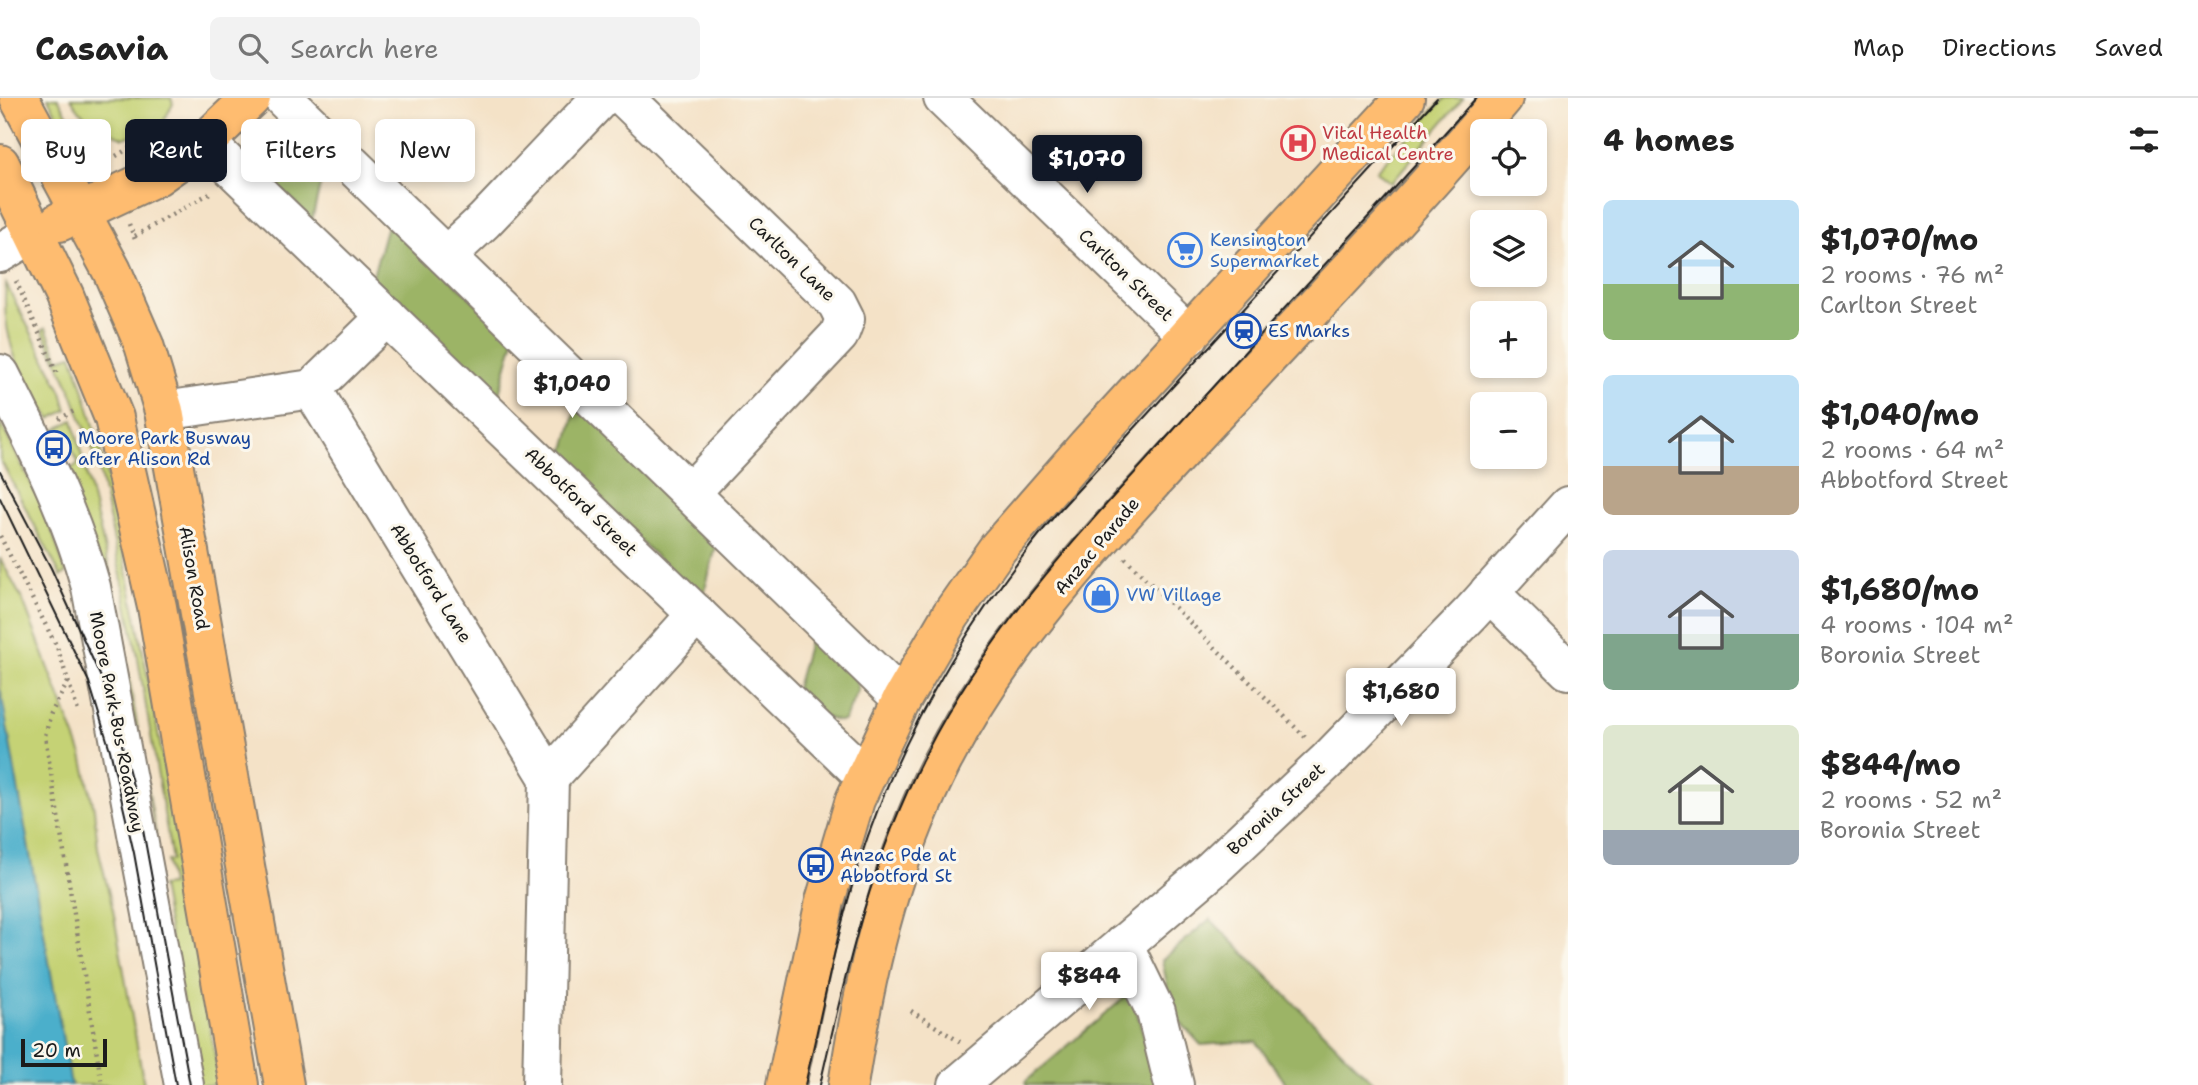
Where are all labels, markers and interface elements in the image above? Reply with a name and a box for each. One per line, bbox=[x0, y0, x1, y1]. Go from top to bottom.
search box bbox=[210, 17, 700, 80]
text: Casavia bbox=[35, 26, 168, 71]
icon: search bbox=[234, 29, 272, 67]
text: Search here bbox=[290, 31, 439, 66]
text: Map bbox=[1853, 32, 1904, 64]
text: Directions bbox=[1942, 32, 2057, 64]
text: Saved bbox=[2095, 32, 2163, 64]
chip: Buy bbox=[21, 119, 111, 182]
chip: Rent bbox=[125, 119, 227, 182]
chip: Filters bbox=[241, 119, 361, 182]
chip: New bbox=[375, 119, 475, 182]
map controls bbox=[1470, 119, 1547, 469]
button: locate bbox=[1470, 119, 1547, 196]
text: 4 homes bbox=[1603, 120, 1735, 161]
place label: Vital Health Medical Centre bbox=[1322, 121, 1454, 166]
icon: filters bbox=[2125, 121, 2163, 159]
hospital icon: Vital Health Medical Centre bbox=[1279, 124, 1317, 162]
pin: $1,070 bbox=[1030, 136, 1144, 195]
text: $1,070 bbox=[1048, 143, 1126, 173]
button: layers bbox=[1470, 210, 1547, 287]
street label: Carlton Lane bbox=[743, 211, 841, 307]
text: $1,070/mo bbox=[1820, 219, 1978, 260]
street label: Carlton Street bbox=[1073, 224, 1179, 327]
place label: Kensington Supermarket bbox=[1210, 228, 1320, 273]
icon: home bbox=[1659, 228, 1743, 312]
supermarket icon: Kensington Supermarket bbox=[1166, 231, 1204, 269]
text: 2 rooms · 76 m² bbox=[1820, 260, 2004, 290]
text: Carlton Street bbox=[1820, 290, 1977, 320]
button: + bbox=[1470, 301, 1547, 378]
station icon: ES Marks bbox=[1225, 312, 1263, 350]
place label: ES Marks bbox=[1268, 319, 1350, 343]
pin: $1,040 bbox=[515, 360, 629, 420]
text: $1,040 bbox=[533, 368, 611, 398]
button: − bbox=[1470, 392, 1547, 469]
text: $1,040/mo bbox=[1820, 394, 1979, 435]
icon: home bbox=[1659, 403, 1743, 487]
place label: Moore Park Busway after Alison Rd bbox=[78, 426, 251, 471]
bus stop icon: Moore Park Busway after Alison Rd bbox=[35, 429, 73, 467]
text: 2 rooms · 64 m² bbox=[1820, 435, 2004, 465]
street label: Abbotford Street bbox=[520, 442, 642, 562]
text: Abbotford Street bbox=[1820, 465, 2009, 495]
street label: Anzac Parade bbox=[1049, 492, 1145, 600]
street label: Abbotford Lane bbox=[385, 519, 477, 647]
street label: Alison Road bbox=[173, 524, 215, 632]
text: $1,680/mo bbox=[1820, 569, 1979, 610]
shop icon: VW Village bbox=[1082, 576, 1120, 614]
icon: home bbox=[1659, 578, 1743, 662]
place label: VW Village bbox=[1126, 583, 1222, 607]
street label: Moore Park Bus Roadway bbox=[84, 609, 150, 835]
text: 4 rooms · 104 m² bbox=[1820, 610, 2013, 640]
text: Boronia Street bbox=[1820, 640, 1980, 670]
pin: $1,680 bbox=[1344, 668, 1458, 728]
text: $1,680 bbox=[1362, 676, 1440, 706]
text: $844/mo bbox=[1820, 744, 1961, 785]
icon: home bbox=[1659, 753, 1743, 837]
street label: Boronia Street bbox=[1222, 757, 1330, 861]
text: 2 rooms · 52 m² bbox=[1820, 785, 2002, 815]
text: Boronia Street bbox=[1820, 815, 1980, 845]
place label: Anzac Pde at Abbotford St bbox=[840, 843, 957, 888]
bus stop icon: Anzac Pde at Abbotford St bbox=[797, 846, 835, 884]
pin: $844 bbox=[1048, 953, 1130, 1012]
text: $844 bbox=[1057, 960, 1121, 990]
scale bar bbox=[21, 1036, 107, 1068]
text: 20 m bbox=[32, 1038, 81, 1063]

